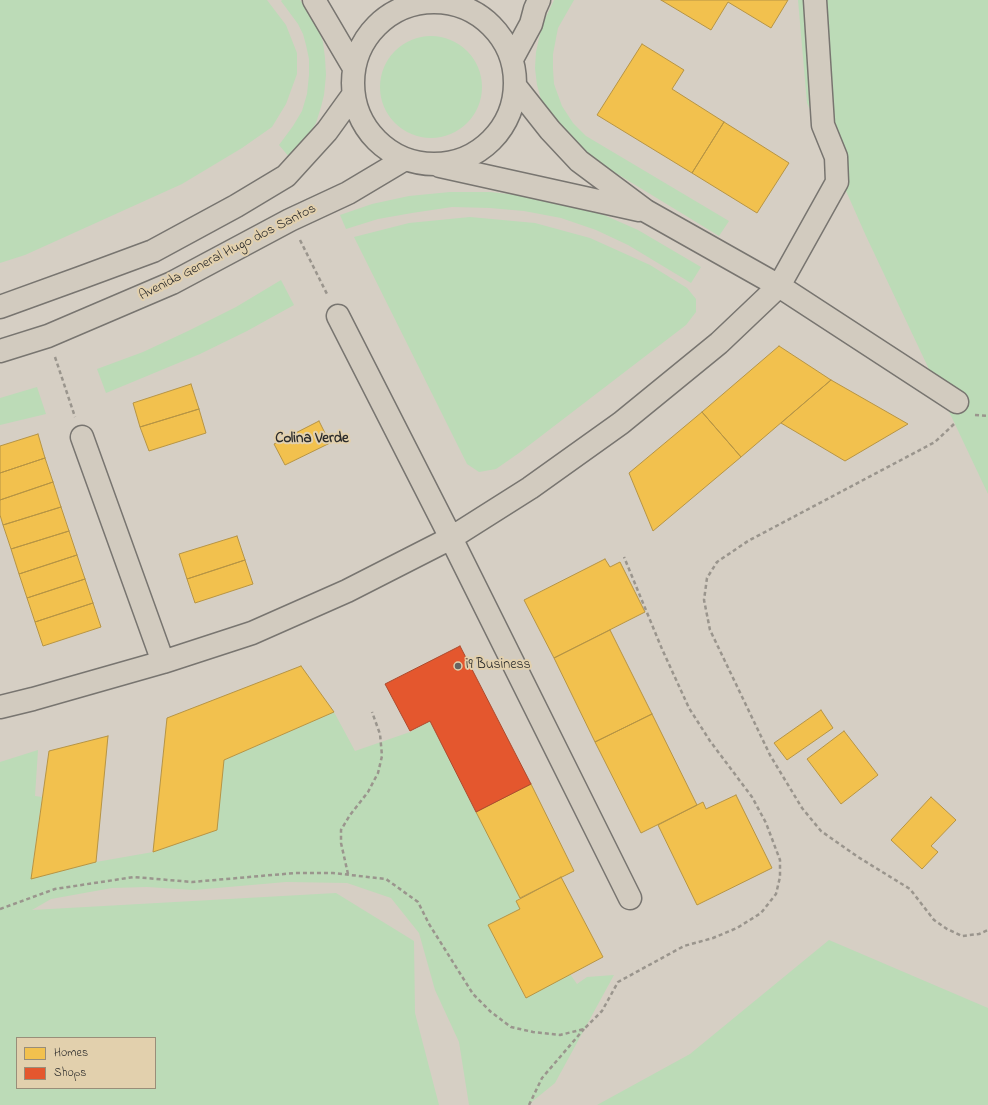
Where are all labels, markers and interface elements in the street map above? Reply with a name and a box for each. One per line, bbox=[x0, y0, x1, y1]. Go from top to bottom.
street label: Avenida General Hugo dos Santos bbox=[137, 201, 319, 305]
district label: Colina Verde bbox=[275, 431, 349, 449]
place label: i9 Business bbox=[466, 658, 531, 674]
marker: i9 Business bbox=[453, 661, 463, 671]
legend bbox=[16, 1037, 156, 1089]
text: Homes bbox=[54, 1044, 88, 1062]
text: Shops bbox=[54, 1064, 86, 1082]

